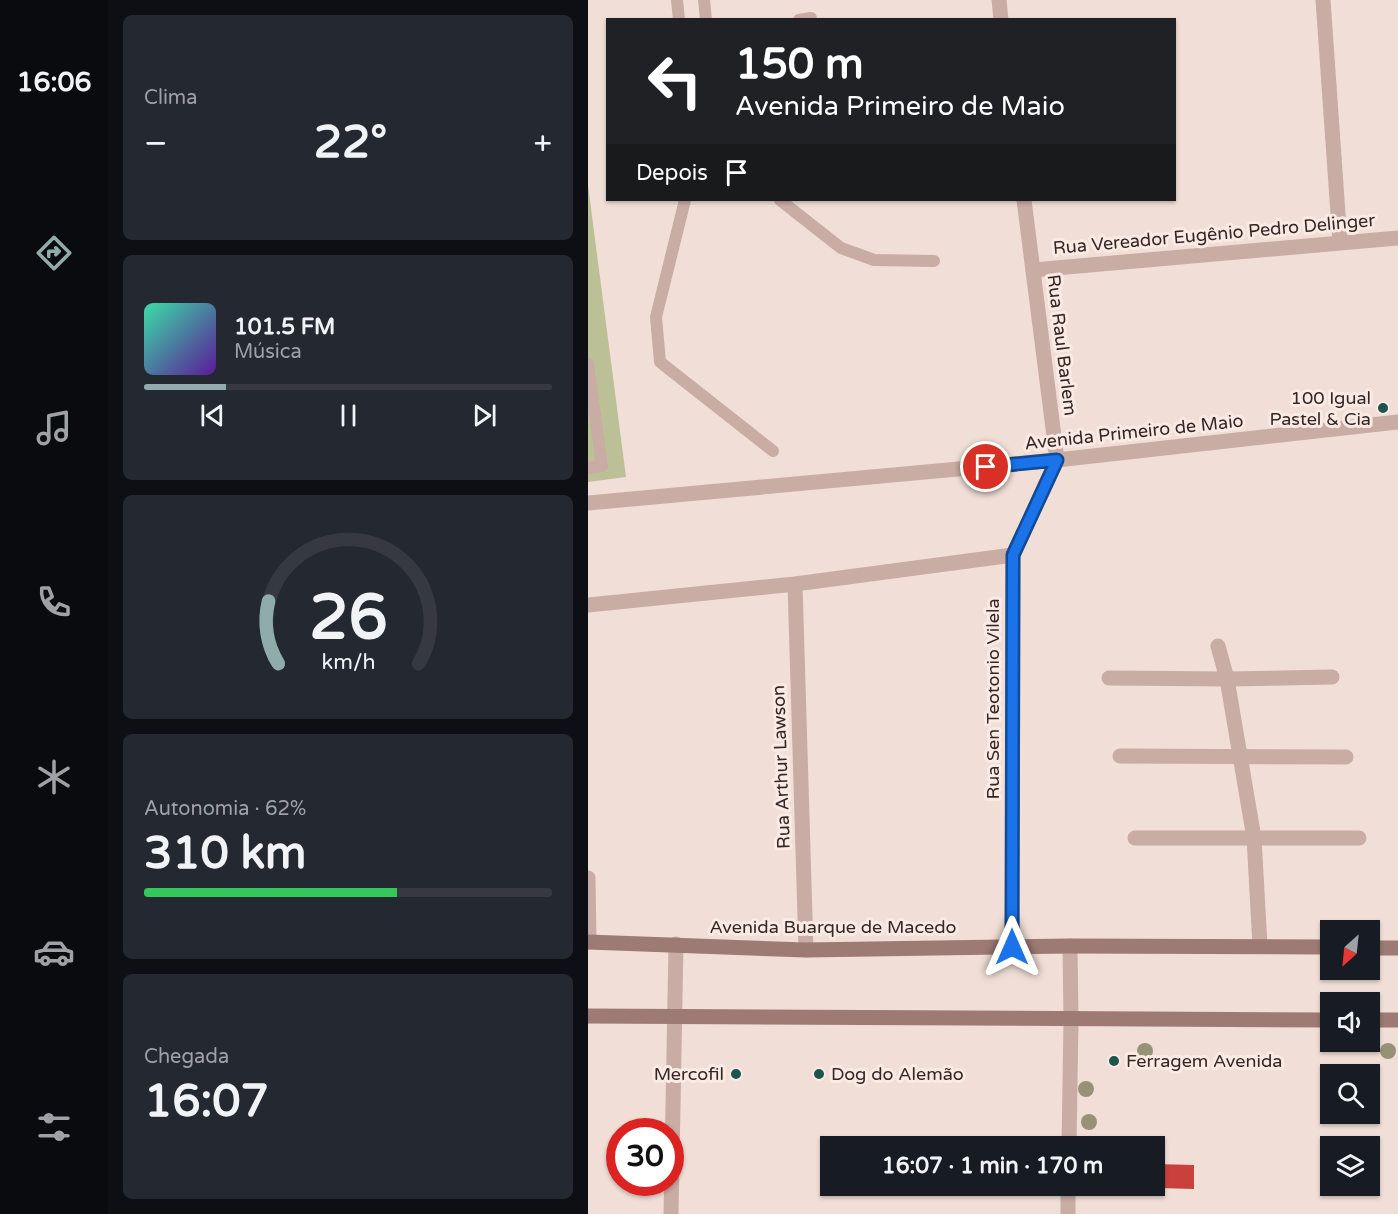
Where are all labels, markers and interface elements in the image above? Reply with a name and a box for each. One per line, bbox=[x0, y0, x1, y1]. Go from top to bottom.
text: 150 m bbox=[735, 39, 864, 90]
icon: left bbox=[636, 42, 714, 120]
text: 16:06 bbox=[17, 66, 91, 99]
text: Clima bbox=[144, 86, 197, 110]
text: Avenida Primeiro de Maio bbox=[735, 90, 1065, 123]
text: 22° bbox=[314, 116, 387, 170]
text: − bbox=[144, 124, 168, 163]
text: + bbox=[533, 124, 552, 163]
icon: arrive bbox=[720, 156, 753, 189]
text: Depois bbox=[636, 160, 708, 186]
street label: Rua Vereador Eugênio Pedro Delinger bbox=[1052, 209, 1376, 259]
icon: directions bbox=[33, 232, 75, 274]
street label: Rua Raul Barlem bbox=[1042, 273, 1082, 417]
text: 101.5 FM bbox=[234, 314, 335, 340]
text: Música bbox=[234, 340, 302, 364]
place label: 100 Igual Pastel & Cia bbox=[1270, 387, 1371, 430]
icon: previous bbox=[196, 399, 229, 432]
icon: pause bbox=[332, 399, 365, 432]
icon: next bbox=[468, 399, 501, 432]
marker: 100 Igual Pastel & Cia bbox=[1376, 401, 1390, 415]
icon: music bbox=[33, 407, 75, 449]
street label: Avenida Primeiro de Maio bbox=[1023, 410, 1245, 454]
pin bbox=[960, 441, 1011, 492]
icon: arrive bbox=[969, 450, 1002, 483]
icon: phone bbox=[33, 581, 75, 623]
text: 26 bbox=[309, 581, 387, 656]
street label: Rua Sen Teotonio Vilela bbox=[982, 598, 1004, 800]
text: km/h bbox=[321, 649, 375, 675]
street label: Rua Arthur Lawson bbox=[767, 685, 795, 849]
icon: climate bbox=[33, 756, 75, 798]
text: Autonomia · 62% bbox=[144, 797, 306, 821]
text: 310 km bbox=[144, 827, 306, 881]
position arrow bbox=[980, 915, 1044, 979]
street label: Avenida Buarque de Macedo bbox=[710, 916, 957, 938]
north arrow bbox=[1320, 920, 1380, 980]
map controls bbox=[1320, 920, 1380, 1196]
icon: car bbox=[33, 931, 75, 973]
button: sound bbox=[1320, 992, 1380, 1052]
text: Chegada bbox=[144, 1045, 229, 1069]
place label: Ferragem Avenida bbox=[1126, 1050, 1282, 1072]
marker: Ferragem Avenida bbox=[1107, 1054, 1121, 1068]
place label: Mercofil bbox=[654, 1063, 724, 1085]
place label: Dog do Alemão bbox=[831, 1063, 964, 1085]
button: search bbox=[1320, 1064, 1380, 1124]
marker: Mercofil bbox=[729, 1067, 743, 1081]
marker: Dog do Alemão bbox=[812, 1067, 826, 1081]
text: 16:07 bbox=[144, 1075, 269, 1129]
icon: filters bbox=[33, 1106, 75, 1148]
speed limit sign: 30 bbox=[606, 1118, 684, 1196]
button: layers bbox=[1320, 1136, 1380, 1196]
text: 16:07 · 1 min · 170 m bbox=[882, 1153, 1103, 1179]

